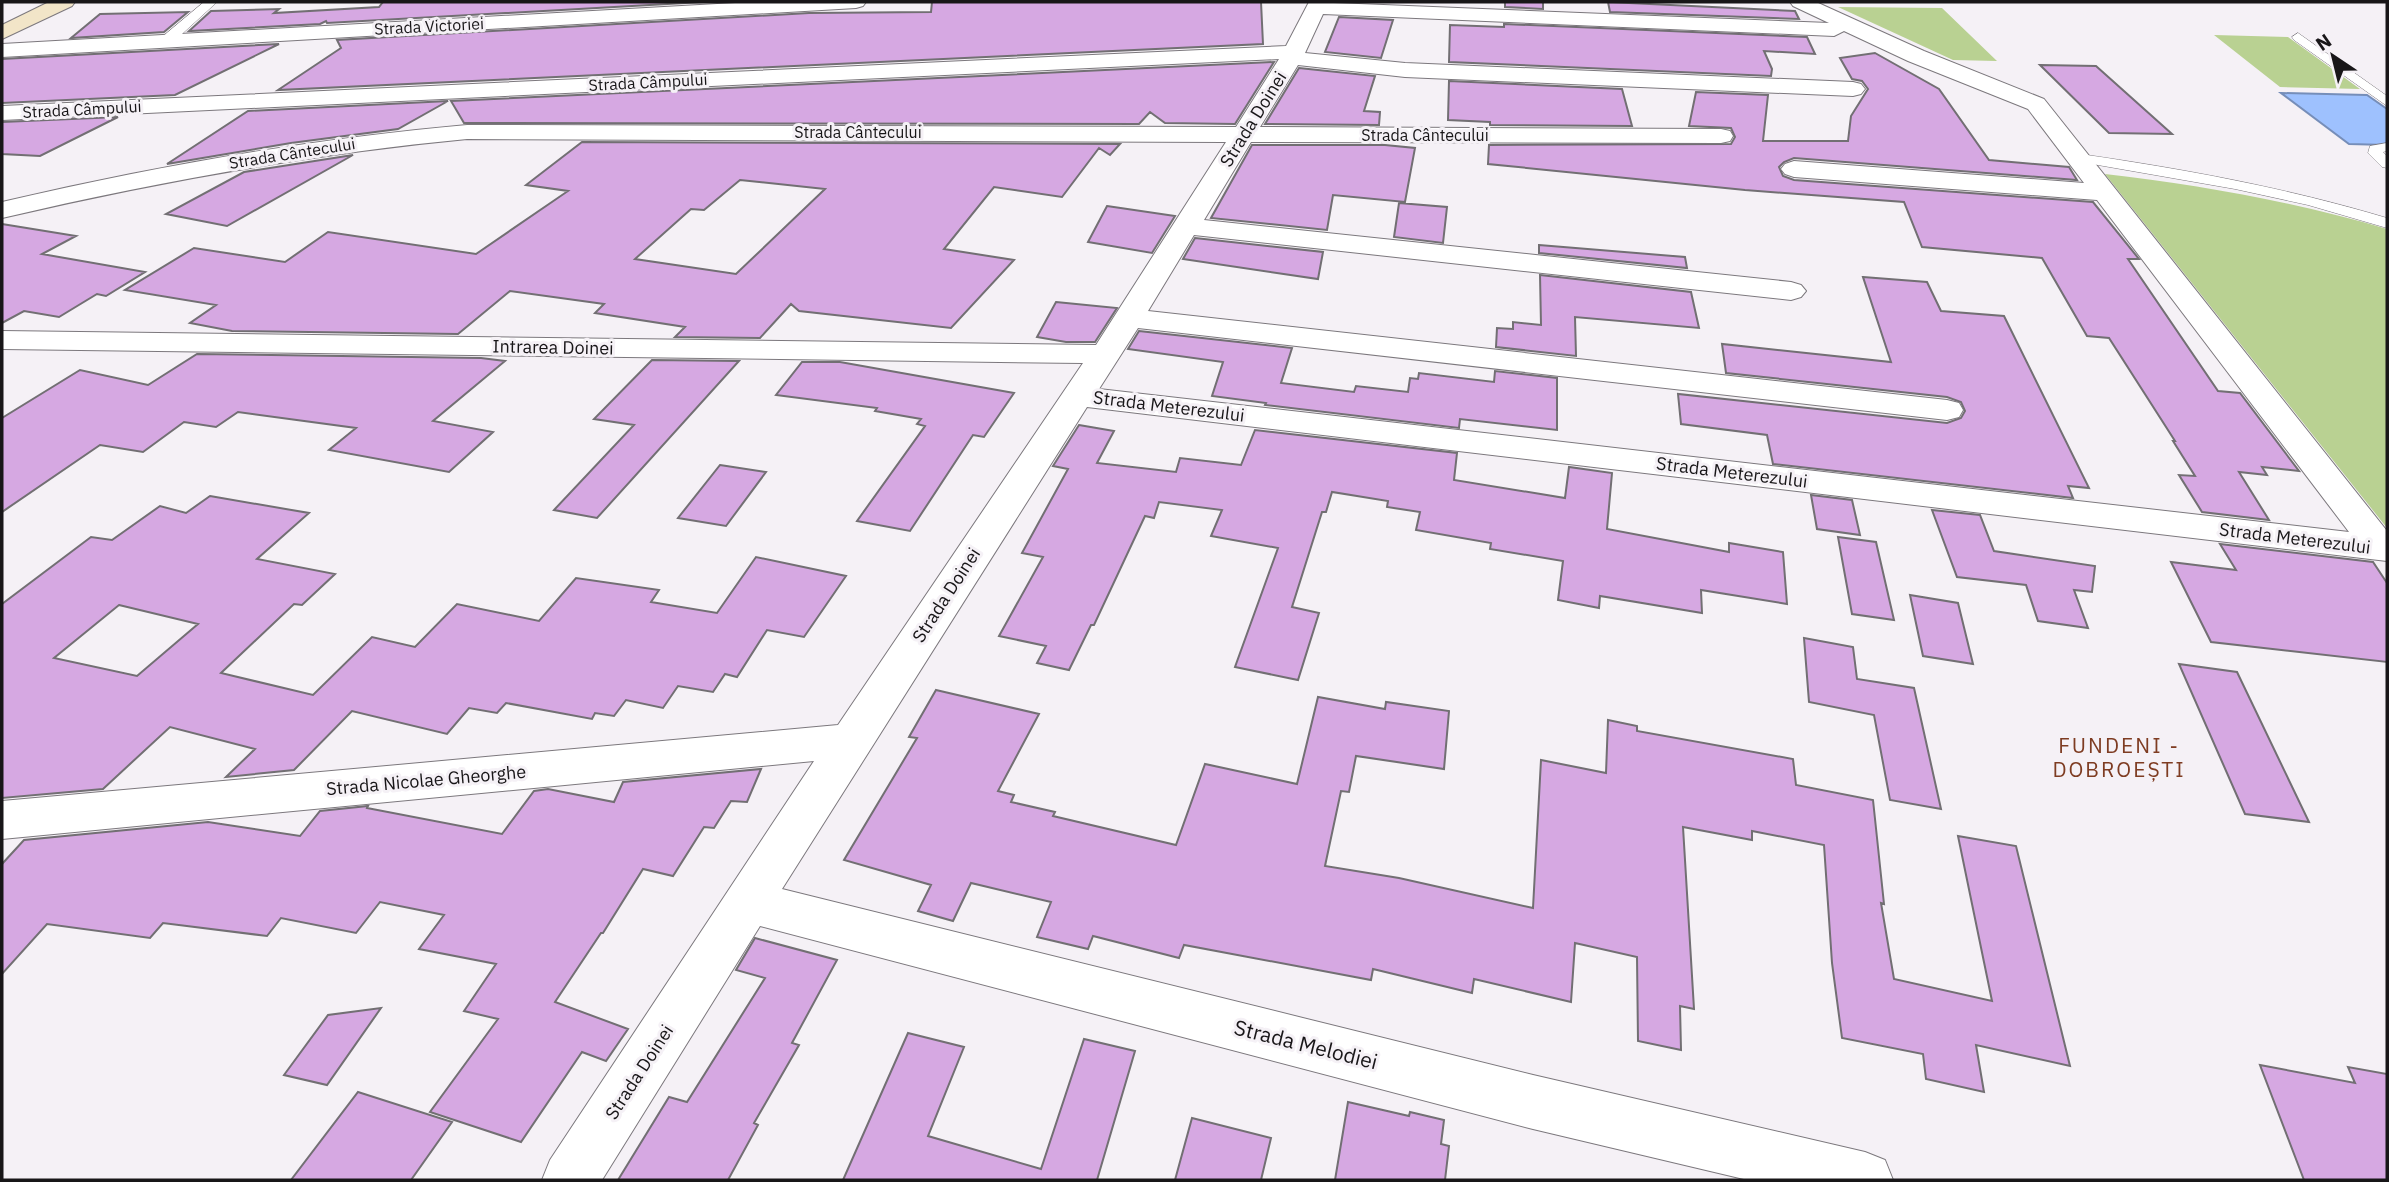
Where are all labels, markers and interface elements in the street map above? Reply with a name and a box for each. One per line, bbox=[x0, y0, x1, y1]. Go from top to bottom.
street label: Strada Victoriei bbox=[374, 13, 484, 39]
north arrow bbox=[2298, 21, 2368, 91]
text: N bbox=[2311, 28, 2336, 56]
street label: Strada Doinei bbox=[1214, 67, 1292, 171]
street label: Strada Câmpului bbox=[588, 69, 708, 95]
street label: Strada Câmpului bbox=[22, 96, 142, 122]
street label: Strada Cântecului bbox=[794, 122, 922, 142]
street label: Strada Cântecului bbox=[1361, 125, 1489, 145]
street label: Strada Cântecului bbox=[228, 133, 356, 173]
street label: Intrarea Doinei bbox=[492, 334, 614, 360]
street label: Strada Meterezului bbox=[1092, 385, 1246, 427]
street label: Strada Meterezului bbox=[1655, 451, 1809, 493]
street label: Strada Meterezului bbox=[2218, 517, 2372, 559]
street label: Strada Doinei bbox=[907, 543, 985, 647]
district label: FUNDENI - DOBROEȘTI bbox=[2052, 731, 2186, 783]
street label: Strada Nicolae Gheorghe bbox=[325, 760, 527, 800]
street label: Strada Melodiei bbox=[1231, 1013, 1381, 1075]
street label: Strada Doinei bbox=[600, 1020, 678, 1124]

